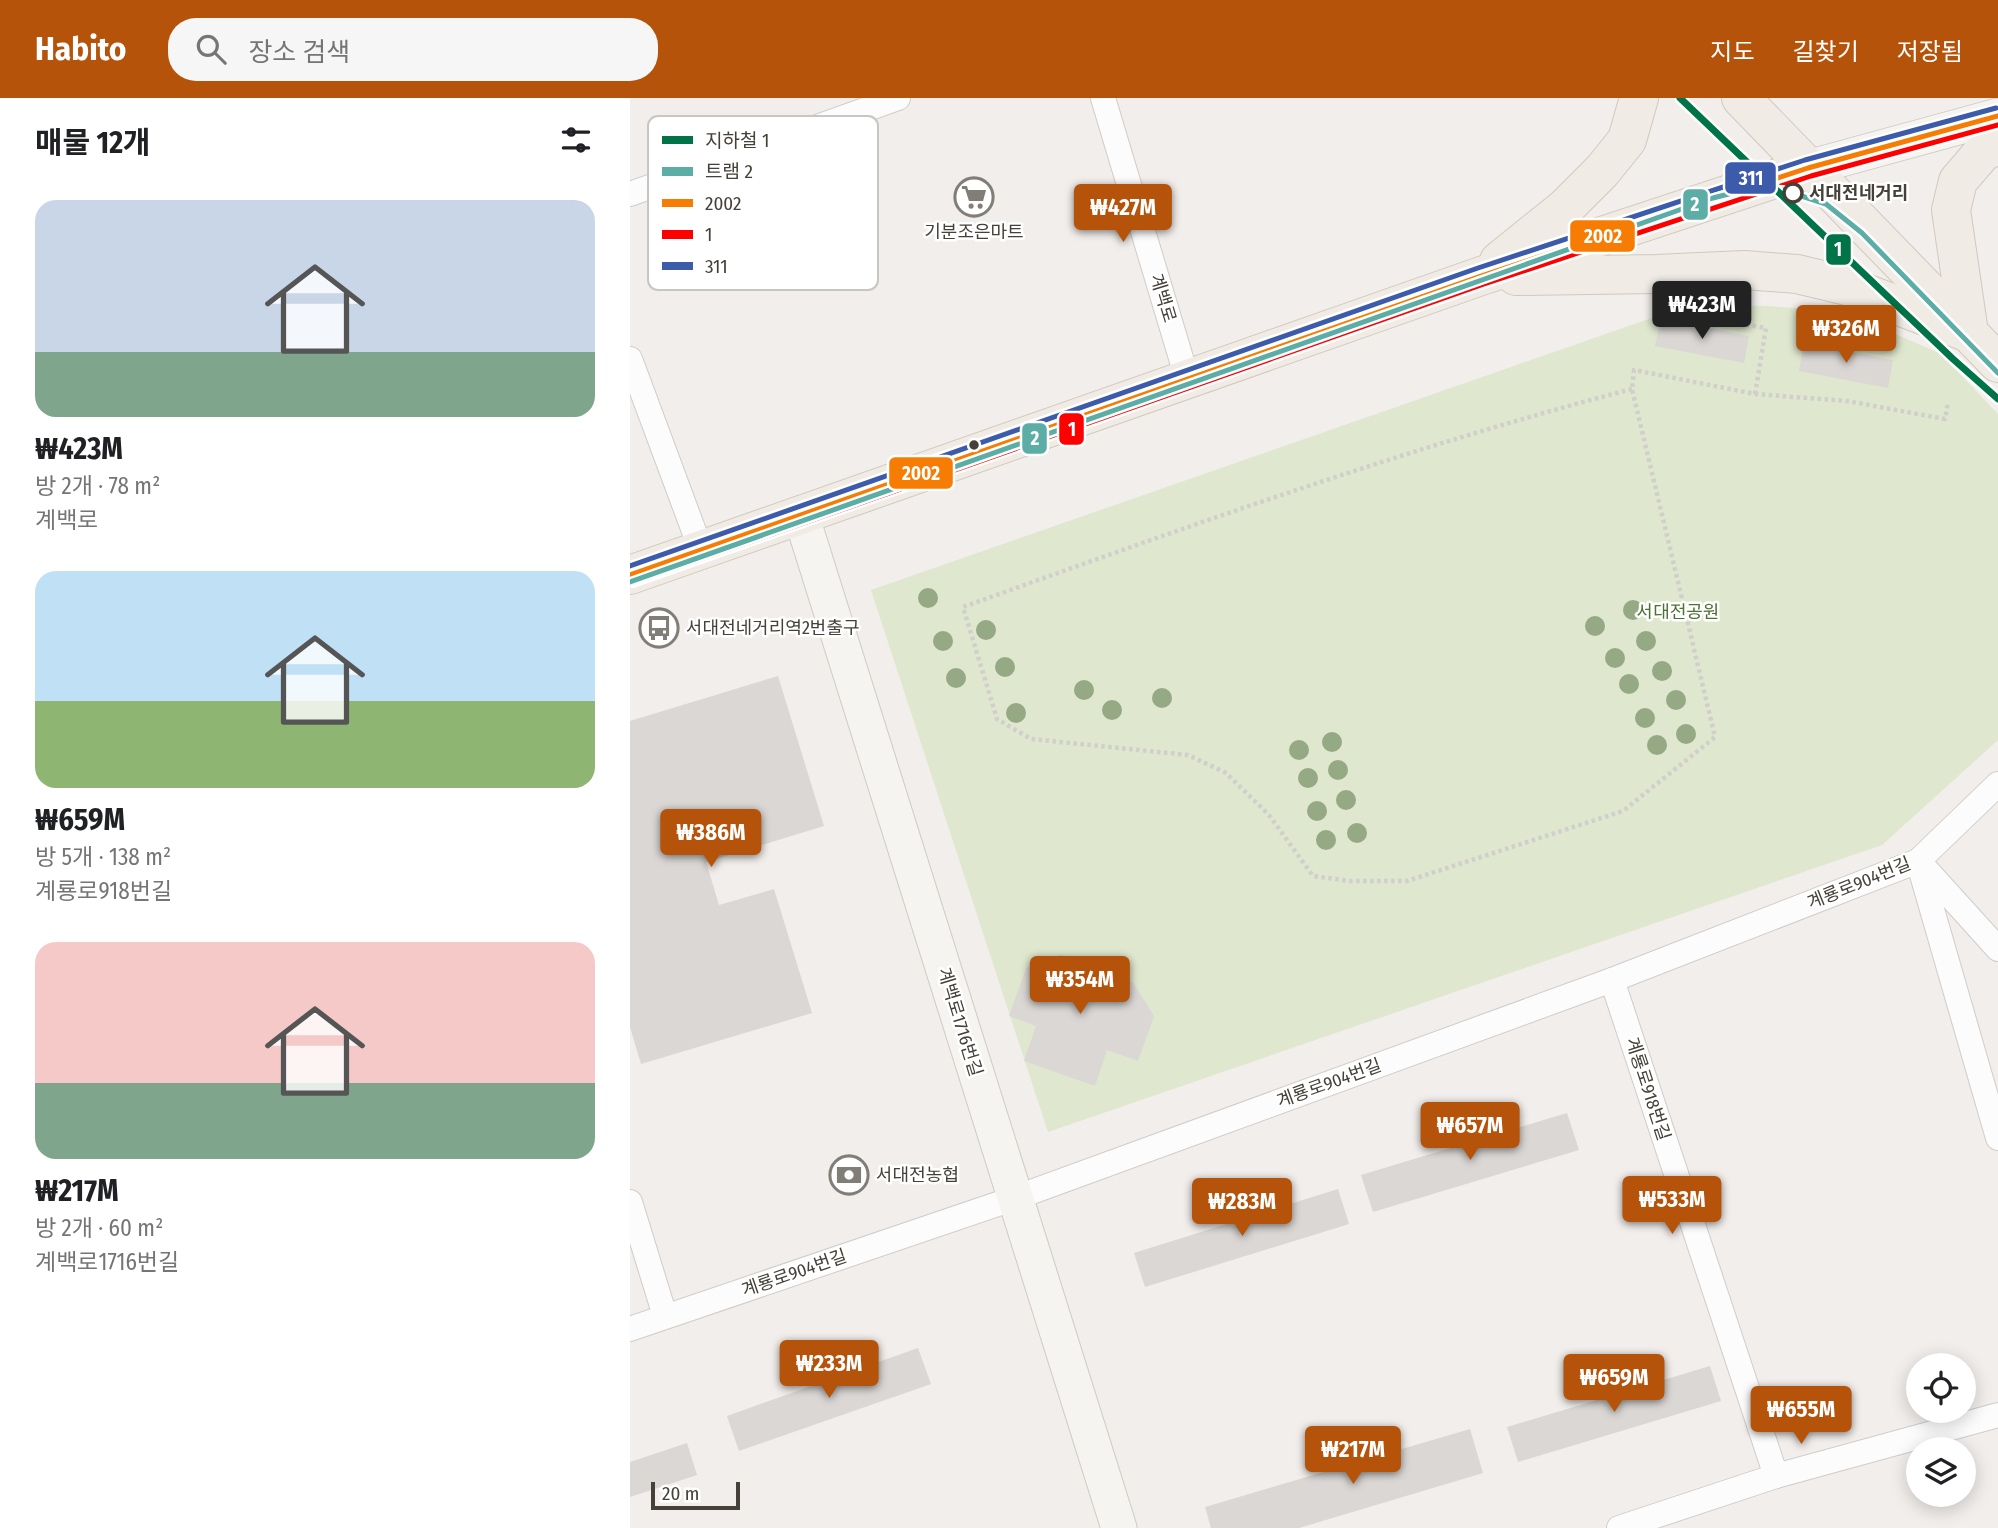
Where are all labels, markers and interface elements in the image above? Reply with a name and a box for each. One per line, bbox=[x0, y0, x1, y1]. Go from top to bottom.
search box bbox=[168, 18, 658, 81]
text: Habito bbox=[35, 29, 126, 69]
icon: search bbox=[192, 30, 230, 68]
text: 장소 검색 bbox=[248, 37, 350, 68]
text: 지도 bbox=[1710, 38, 1755, 66]
text: 길찾기 bbox=[1793, 38, 1859, 66]
text: 저장됨 bbox=[1897, 38, 1963, 66]
legend bbox=[648, 116, 878, 290]
icon: filters bbox=[557, 121, 595, 159]
text: 매물 12개 bbox=[35, 125, 151, 161]
text: 지하철 1 bbox=[705, 129, 769, 152]
text: 트램 2 bbox=[705, 160, 753, 183]
line badge: 311 bbox=[1724, 161, 1777, 195]
text: 311 bbox=[1738, 167, 1763, 190]
supermarket icon: 기분조은마트 bbox=[953, 176, 995, 218]
place label: 서대전네거리 bbox=[1809, 182, 1908, 204]
marker: 서대전네거리 bbox=[1783, 183, 1803, 203]
pin: ₩427M bbox=[1074, 184, 1172, 244]
line badge: 2 bbox=[1682, 188, 1709, 221]
text: 2002 bbox=[705, 192, 741, 215]
text: ₩427M bbox=[1090, 193, 1156, 221]
text: 2 bbox=[1690, 193, 1700, 216]
line badge: 2002 bbox=[1569, 219, 1636, 253]
place label: 기분조은마트 bbox=[924, 221, 1024, 243]
text: 1 bbox=[705, 223, 712, 246]
text: 2002 bbox=[1583, 225, 1622, 248]
line badge: 1 bbox=[1825, 233, 1852, 266]
text: 1 bbox=[1834, 238, 1842, 261]
icon: home bbox=[252, 246, 378, 372]
text: 311 bbox=[705, 255, 728, 278]
street label: 계백로 bbox=[1145, 271, 1181, 325]
pin: ₩423M bbox=[1653, 282, 1751, 341]
text: ₩423M bbox=[1668, 290, 1736, 318]
pin: ₩326M bbox=[1797, 306, 1895, 365]
text: ₩326M bbox=[1812, 314, 1880, 342]
line badge: 1 bbox=[1058, 412, 1085, 446]
text: 1 bbox=[1068, 418, 1076, 441]
line badge: 2 bbox=[1021, 422, 1048, 455]
text: 2 bbox=[1030, 427, 1040, 450]
text: ₩423M bbox=[35, 431, 123, 467]
unlabelled marker bbox=[967, 438, 981, 452]
line badge: 2002 bbox=[888, 456, 954, 490]
text: 2002 bbox=[901, 462, 940, 485]
text: 방 2개 · 78 m² bbox=[35, 472, 160, 500]
text: 계백로 bbox=[35, 506, 98, 534]
park label: 서대전공원 bbox=[1637, 601, 1719, 623]
bus stop icon: 서대전네거리역2번출구 bbox=[638, 607, 680, 649]
icon: home bbox=[252, 617, 378, 743]
place label: 서대전네거리역2번출구 bbox=[686, 617, 860, 639]
text: ₩659M bbox=[35, 802, 125, 838]
pin: ₩386M bbox=[662, 810, 760, 869]
text: ₩386M bbox=[676, 818, 746, 846]
text: 방 5개 · 138 m² bbox=[35, 843, 171, 871]
street label: 계룡로904번길 bbox=[1804, 852, 1914, 914]
text: 계룡로918번길 bbox=[35, 877, 172, 905]
pin: ₩354M bbox=[1031, 956, 1129, 1016]
street label: 계백로1716번길 bbox=[933, 965, 987, 1079]
text: ₩354M bbox=[1046, 965, 1114, 993]
icon: home bbox=[252, 988, 378, 1114]
street label: 계룡로918번길 bbox=[1621, 1035, 1675, 1143]
street label: 계룡로904번길 bbox=[1274, 1054, 1384, 1112]
pin: ₩657M bbox=[1421, 1102, 1519, 1162]
text: ₩657M bbox=[1437, 1111, 1503, 1139]
bank icon: 서대전농협 bbox=[828, 1154, 870, 1196]
place label: 서대전농협 bbox=[876, 1164, 959, 1186]
text: ₩217M bbox=[35, 1173, 119, 1209]
pin: ₩533M bbox=[1623, 1176, 1721, 1236]
pin: ₩283M bbox=[1193, 1178, 1291, 1238]
text: ₩533M bbox=[1638, 1185, 1706, 1213]
text: ₩283M bbox=[1208, 1187, 1276, 1215]
text: 방 2개 · 60 m² bbox=[35, 1214, 163, 1242]
street label: 계룡로904번길 bbox=[739, 1245, 849, 1301]
text: 계백로1716번길 bbox=[35, 1248, 179, 1276]
pin: ₩233M bbox=[780, 1340, 878, 1400]
text: ₩233M bbox=[796, 1349, 862, 1377]
map controls bbox=[1906, 1353, 1976, 1507]
button: locate bbox=[1906, 1353, 1976, 1423]
pin: ₩659M bbox=[1565, 1354, 1663, 1414]
text: ₩659M bbox=[1579, 1363, 1649, 1391]
pin: ₩655M bbox=[1752, 1386, 1850, 1446]
text: ₩655M bbox=[1767, 1395, 1835, 1423]
pin: ₩217M bbox=[1304, 1426, 1402, 1486]
text: ₩217M bbox=[1321, 1435, 1385, 1463]
button: layers bbox=[1906, 1437, 1976, 1507]
scale bar bbox=[651, 1479, 740, 1511]
text: 20 m bbox=[662, 1482, 699, 1505]

